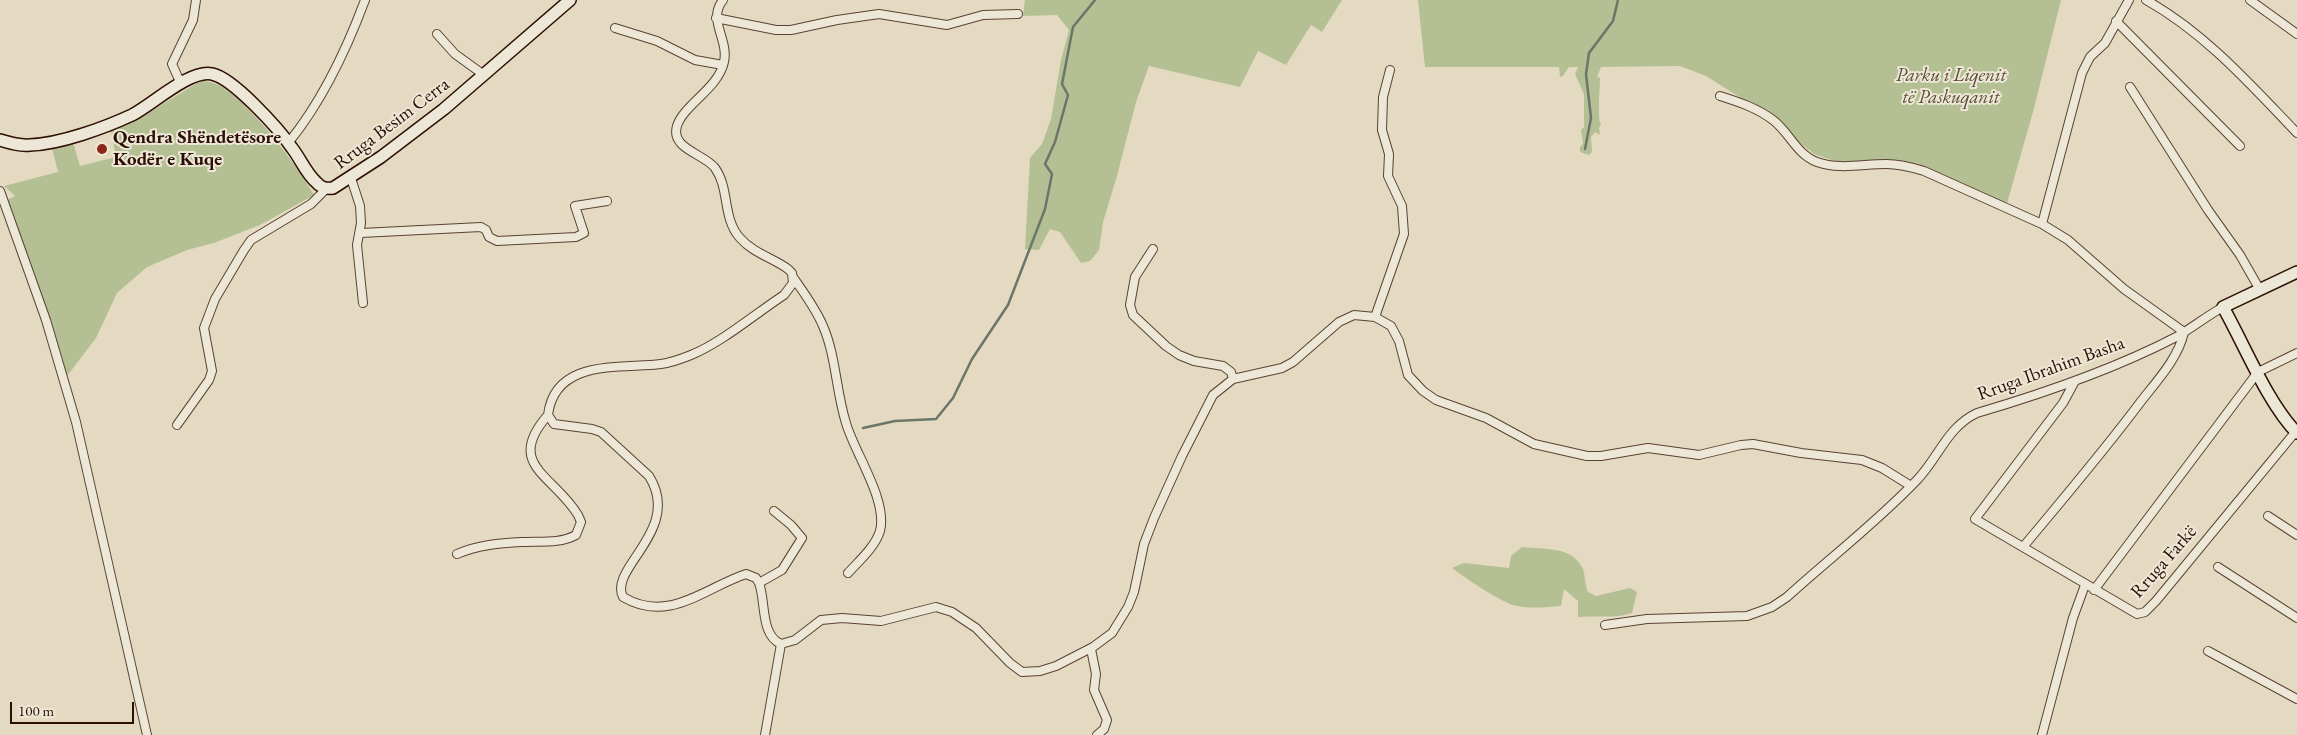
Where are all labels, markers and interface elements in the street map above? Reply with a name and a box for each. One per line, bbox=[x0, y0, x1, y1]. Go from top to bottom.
park label: Parku i Liqenit të Paskuqanit bbox=[1896, 65, 2006, 109]
street label: Rruga Besim Cerra bbox=[330, 73, 454, 175]
place label: Qendra Shëndetësore Kodër e Kuqe bbox=[113, 127, 281, 171]
marker: Qendra Shëndetësore Kodër e Kuqe bbox=[95, 142, 109, 156]
street label: Rruga Ibrahim Basha bbox=[1974, 332, 2128, 406]
street label: Rruga Farkë bbox=[2126, 521, 2202, 603]
scale bar bbox=[12, 692, 136, 724]
text: 100 m bbox=[18, 701, 54, 720]

